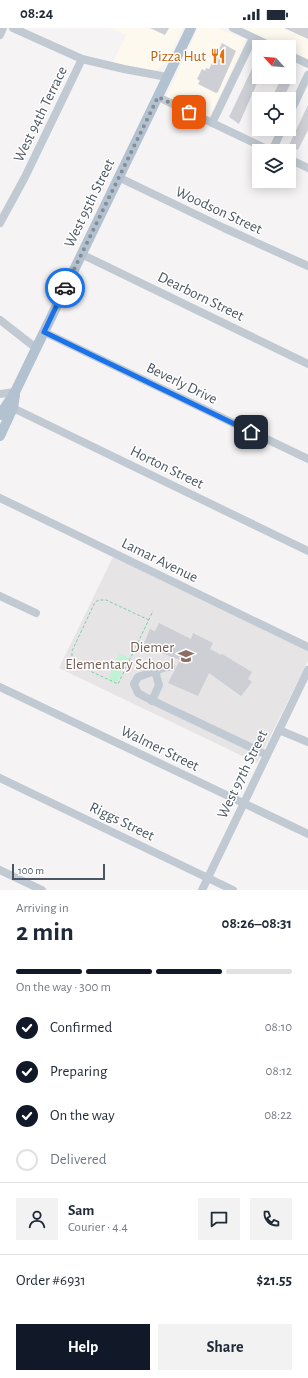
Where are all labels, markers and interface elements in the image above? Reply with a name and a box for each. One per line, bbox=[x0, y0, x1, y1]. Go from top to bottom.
text: 08:24 bbox=[20, 6, 53, 21]
north arrow bbox=[252, 40, 296, 84]
map controls bbox=[252, 40, 296, 188]
restaurant icon: Pizza Hut bbox=[209, 47, 227, 65]
place label: Pizza Hut bbox=[150, 49, 206, 64]
street label: West 94th Terrace bbox=[11, 64, 70, 164]
button: locate bbox=[252, 92, 296, 136]
pin bbox=[172, 95, 206, 129]
icon: bag bbox=[178, 101, 200, 123]
button: layers bbox=[252, 144, 296, 188]
street label: West 95th Street bbox=[62, 157, 117, 250]
street label: Woodson Street bbox=[173, 184, 265, 237]
courier bbox=[45, 268, 85, 308]
street label: Dearborn Street bbox=[155, 269, 246, 324]
icon: car bbox=[54, 277, 76, 299]
street label: Beverly Drive bbox=[144, 360, 220, 407]
pin bbox=[234, 415, 268, 449]
icon: home bbox=[240, 421, 262, 443]
street label: Horton Street bbox=[128, 443, 206, 492]
street label: Lamar Avenue bbox=[119, 536, 200, 585]
place label: Diemer Elementary School bbox=[65, 640, 174, 672]
school or university icon: Diemer Elementary School bbox=[177, 647, 195, 665]
street label: Walmer Street bbox=[118, 723, 201, 774]
street label: West 97th Street bbox=[215, 728, 270, 821]
street label: Riggs Street bbox=[87, 799, 157, 844]
scale bar bbox=[12, 862, 105, 881]
text: 100 m bbox=[18, 865, 44, 876]
text: Arriving in bbox=[16, 902, 69, 915]
text: 08:26–08:31 bbox=[222, 916, 292, 931]
text: 2 min bbox=[16, 919, 74, 945]
text: On the way · 300 m bbox=[16, 981, 111, 994]
icon: check bbox=[16, 1017, 38, 1039]
text: Confirmed bbox=[50, 1020, 112, 1035]
text: 08:10 bbox=[265, 1021, 292, 1034]
icon: check bbox=[16, 1061, 38, 1083]
text: Preparing bbox=[50, 1064, 107, 1079]
text: 08:12 bbox=[266, 1065, 292, 1078]
icon: check bbox=[16, 1105, 38, 1127]
text: On the way bbox=[50, 1108, 115, 1123]
text: 08:22 bbox=[264, 1109, 292, 1122]
text: Delivered bbox=[50, 1152, 107, 1167]
button: person bbox=[16, 1198, 58, 1240]
button: chat bbox=[198, 1198, 240, 1240]
button: phone bbox=[250, 1198, 292, 1240]
text: Sam bbox=[68, 1203, 94, 1218]
text: Courier · 4.4 bbox=[68, 1221, 128, 1234]
text: Order #6931 bbox=[16, 1273, 86, 1288]
text: $21.55 bbox=[256, 1273, 292, 1288]
button: Help bbox=[16, 1324, 150, 1370]
button: Share bbox=[158, 1324, 292, 1370]

